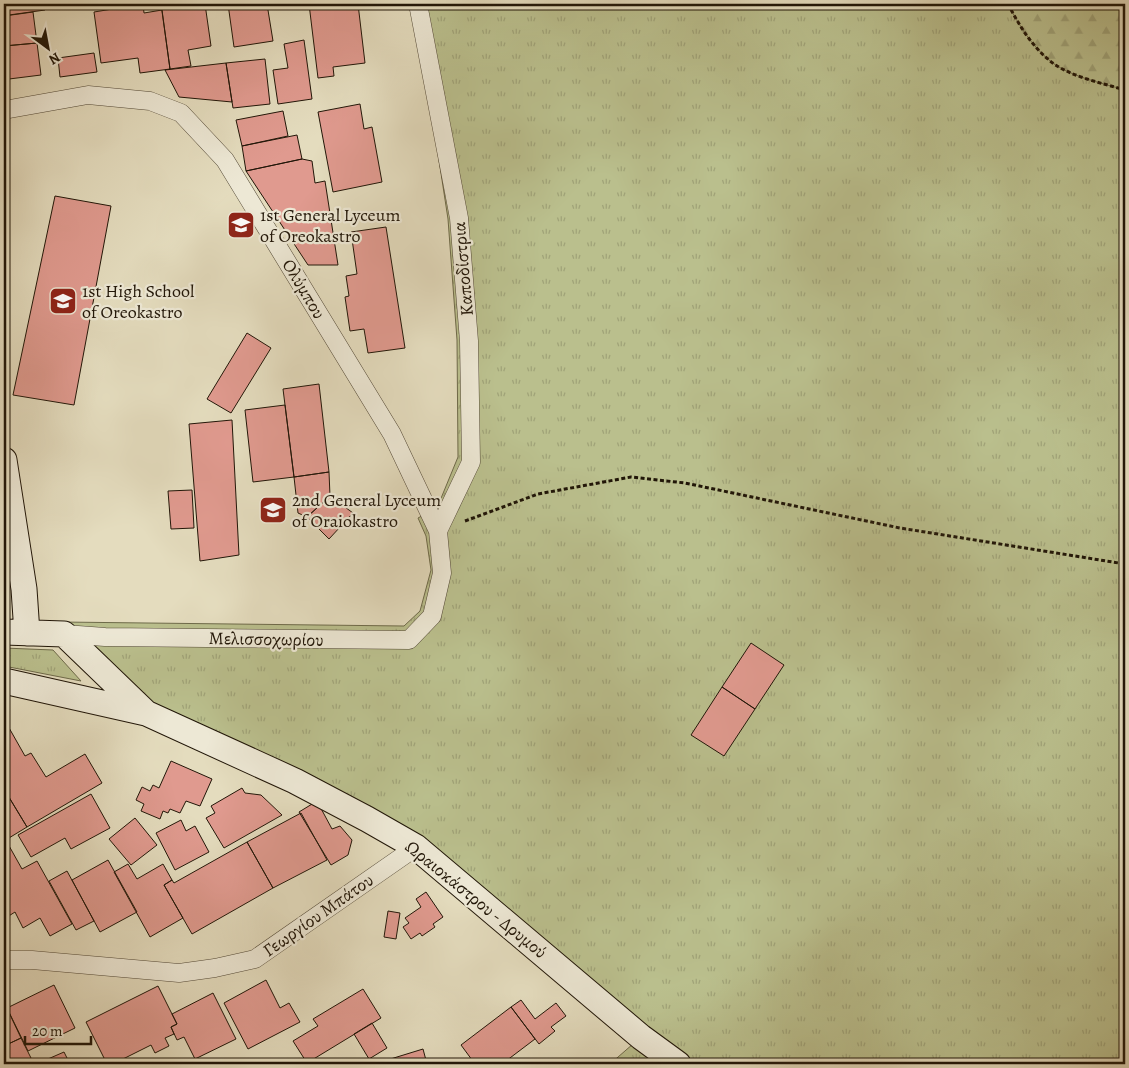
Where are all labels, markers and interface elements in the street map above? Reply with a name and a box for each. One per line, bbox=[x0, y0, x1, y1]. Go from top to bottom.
north arrow bbox=[22, 22, 72, 72]
text: N bbox=[45, 48, 64, 69]
place label: 1st General Lyceum of Oreokastro bbox=[260, 203, 400, 248]
school or university icon: 1st General Lyceum of Oreokastro bbox=[226, 210, 256, 240]
street label: Καποδίστρια bbox=[447, 221, 479, 317]
street label: Ολύμπου bbox=[277, 255, 331, 323]
place label: 1st High School of Oreokastro bbox=[82, 279, 195, 324]
school or university icon: 1st High School of Oreokastro bbox=[48, 286, 78, 316]
place label: 2nd General Lyceum of Oraiokastro bbox=[292, 488, 441, 533]
school or university icon: 2nd General Lyceum of Oraiokastro bbox=[258, 495, 288, 525]
street label: Μελισσοχωρίου bbox=[208, 626, 324, 652]
street label: Ωραιοκάστρου - Δρυμού bbox=[400, 834, 552, 964]
street label: Γεωργίου Μπάτου bbox=[258, 868, 378, 962]
scale bar bbox=[25, 1013, 91, 1045]
text: 20 m bbox=[32, 1021, 63, 1041]

